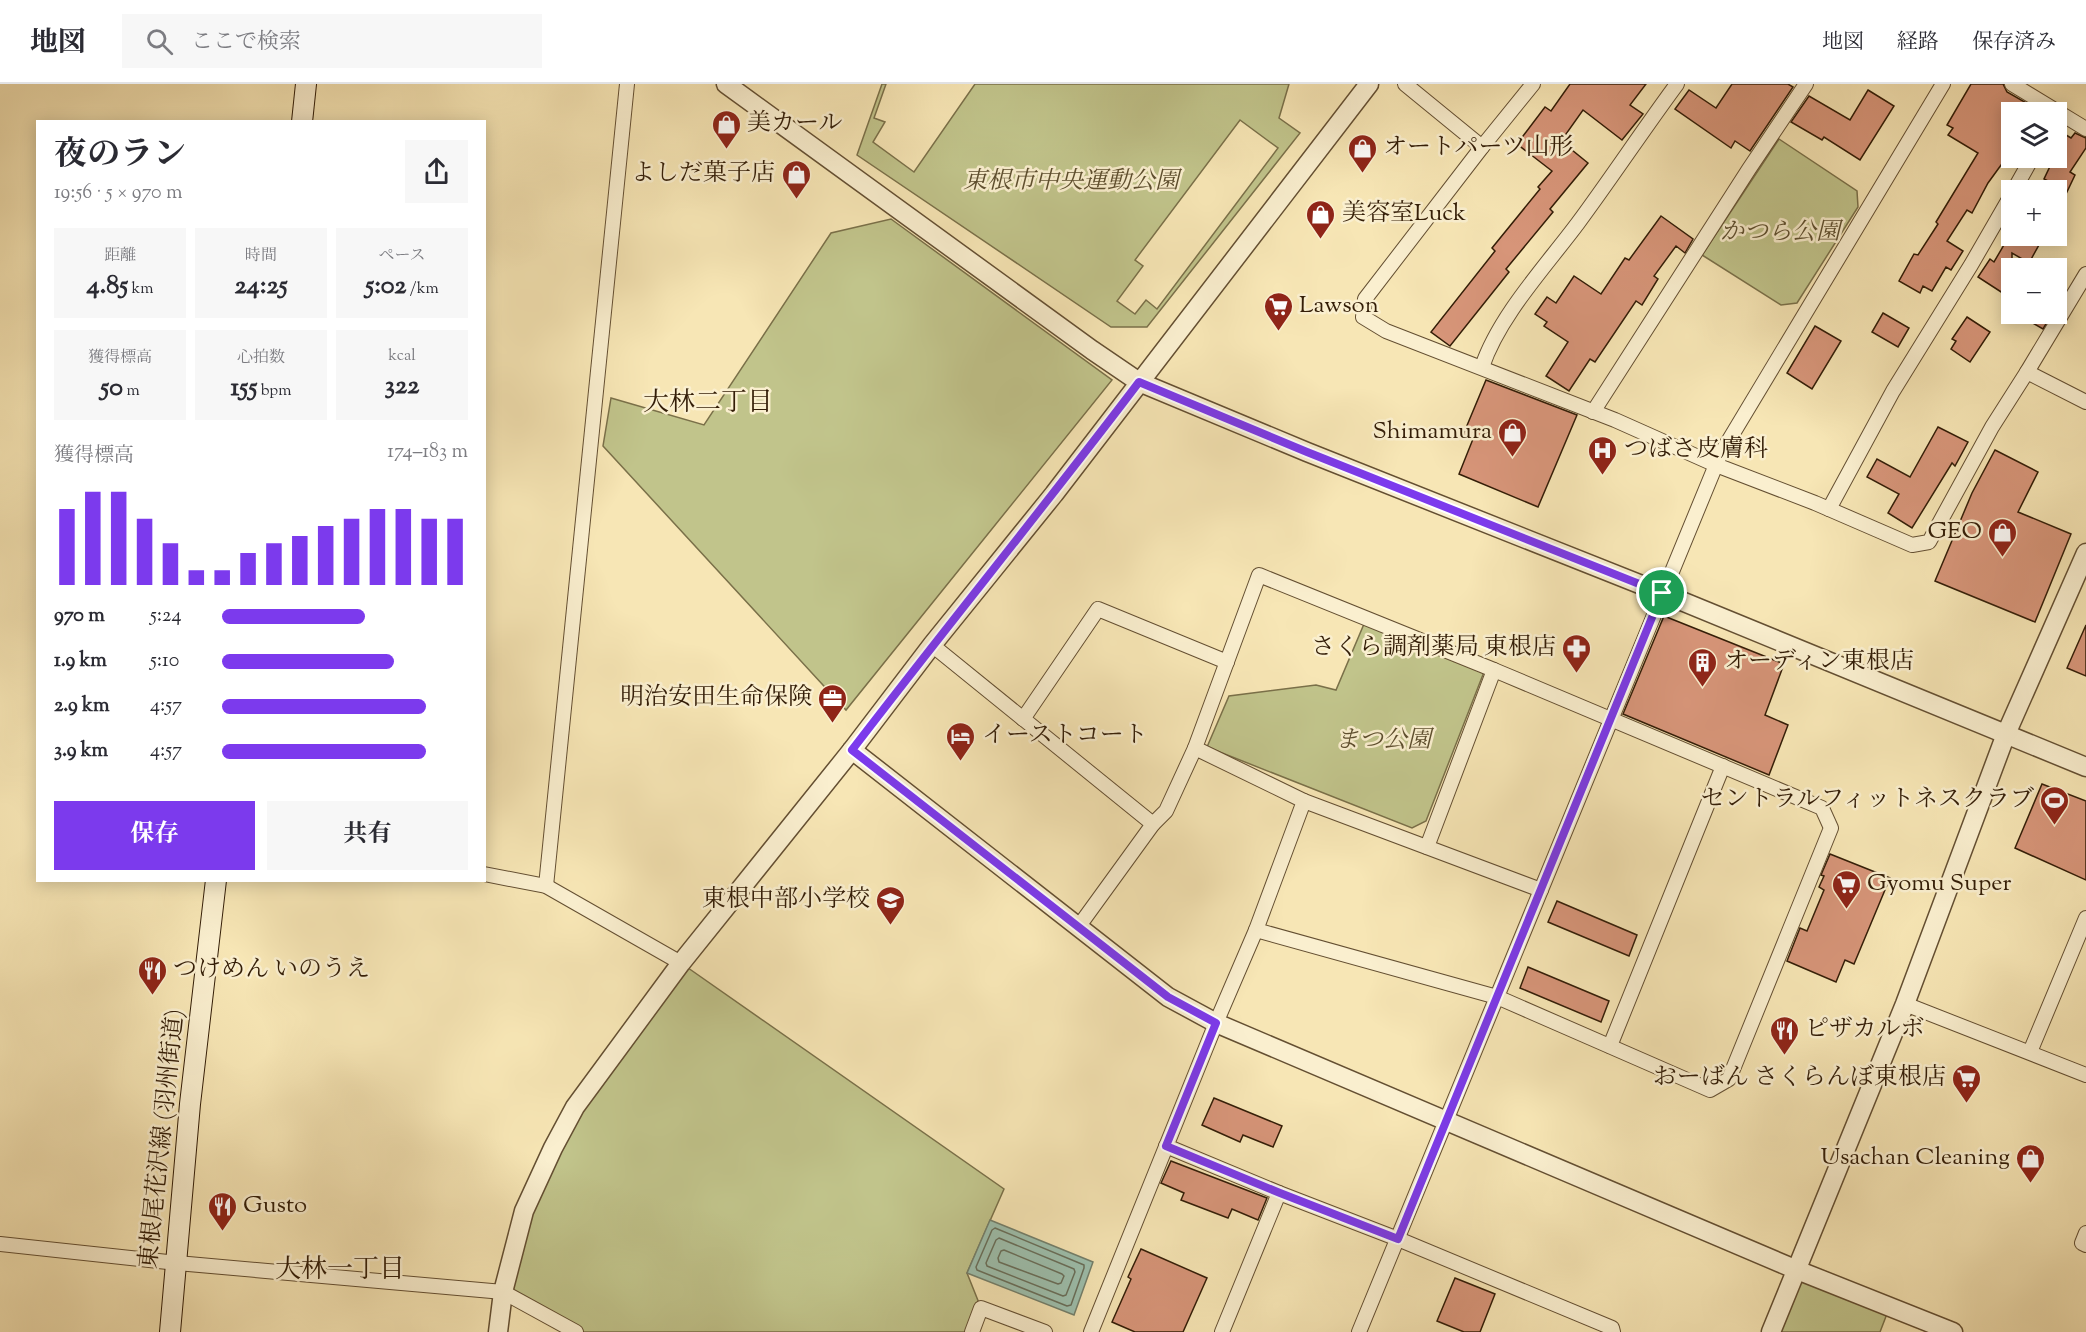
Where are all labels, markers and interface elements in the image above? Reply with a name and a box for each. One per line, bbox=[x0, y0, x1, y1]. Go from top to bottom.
search box bbox=[122, 14, 542, 68]
text: 地図 bbox=[30, 24, 86, 64]
icon: search bbox=[143, 25, 176, 58]
text: ここで検索 bbox=[191, 27, 301, 59]
text: 地図 bbox=[1822, 28, 1864, 58]
text: 経路 bbox=[1897, 28, 1939, 58]
text: 保存済み bbox=[1972, 28, 2056, 58]
map controls bbox=[2001, 102, 2067, 324]
button: layers bbox=[2001, 102, 2067, 168]
place label: 美カール bbox=[747, 107, 843, 141]
shop icon: 美カール bbox=[710, 108, 742, 150]
place label: オートパーツ山形 bbox=[1383, 131, 1574, 165]
text: 夜のラン bbox=[54, 132, 186, 180]
shop icon: オートパーツ山形 bbox=[1346, 132, 1378, 174]
button: share bbox=[405, 140, 468, 203]
place label: よしだ菓子店 bbox=[631, 157, 775, 191]
shop icon: よしだ菓子店 bbox=[780, 158, 812, 200]
park label: 東根市中央運動公園 bbox=[963, 165, 1183, 199]
text: 19:56 · 5 × 970 m bbox=[54, 179, 183, 208]
button: + bbox=[2001, 180, 2067, 246]
place label: 美容室Luck bbox=[1342, 197, 1466, 231]
shop icon: 美容室Luck bbox=[1305, 198, 1337, 240]
park label: かつら公園 bbox=[1720, 216, 1844, 250]
text: 距離 bbox=[104, 245, 136, 268]
text: 時間 bbox=[245, 245, 277, 268]
text: ペース bbox=[378, 245, 426, 268]
button: − bbox=[2001, 258, 2067, 324]
text: 4.85 bbox=[87, 268, 128, 305]
text: 24:25 bbox=[234, 268, 288, 305]
text: 5:02 bbox=[365, 268, 406, 305]
text: km bbox=[128, 278, 153, 301]
text: /km bbox=[406, 278, 439, 301]
place label: Lawson bbox=[1299, 289, 1379, 323]
supermarket icon: Lawson bbox=[1262, 290, 1294, 332]
text: kcal bbox=[388, 345, 416, 368]
text: 獲得標高 bbox=[88, 347, 152, 370]
text: 心拍数 bbox=[237, 347, 285, 370]
text: 322 bbox=[385, 368, 419, 405]
text: 50 bbox=[100, 370, 123, 407]
text: 155 bbox=[231, 370, 257, 407]
text: m bbox=[123, 380, 140, 403]
text: bpm bbox=[257, 380, 291, 403]
district label: 大林二丁目 bbox=[643, 385, 773, 422]
place label: Shimamura bbox=[1372, 415, 1492, 449]
shop icon: Shimamura bbox=[1497, 416, 1529, 458]
place label: つばさ皮膚科 bbox=[1624, 433, 1768, 467]
hospital icon: つばさ皮膚科 bbox=[1587, 434, 1619, 476]
text: 174–183 m bbox=[387, 438, 468, 467]
text: 獲得標高 bbox=[54, 442, 134, 471]
place label: GEO bbox=[1927, 515, 1982, 549]
shop icon: GEO bbox=[1987, 516, 2019, 558]
pin bbox=[1636, 567, 1687, 618]
icon: arrive bbox=[1645, 576, 1678, 609]
text: 970 m bbox=[54, 602, 105, 631]
text: 5:24 bbox=[150, 602, 181, 631]
place label: さくら調剤薬局 東根店 bbox=[1311, 631, 1556, 665]
pharmacy icon: さくら調剤薬局 東根店 bbox=[1561, 632, 1593, 674]
place label: オーディン東根店 bbox=[1724, 645, 1914, 679]
building icon: オーディン東根店 bbox=[1687, 646, 1719, 688]
text: 1.9 km bbox=[54, 647, 107, 676]
text: 5:10 bbox=[150, 647, 179, 676]
place label: 明治安田生命保険 bbox=[620, 681, 812, 715]
office icon: 明治安田生命保険 bbox=[817, 682, 849, 724]
text: 2.9 km bbox=[54, 692, 109, 721]
text: 4:57 bbox=[150, 692, 182, 721]
place label: イーストコート bbox=[982, 719, 1148, 753]
hotel icon: イーストコート bbox=[945, 720, 977, 762]
park label: まつ公園 bbox=[1335, 724, 1435, 758]
text: 3.9 km bbox=[54, 737, 108, 766]
text: 4:57 bbox=[150, 737, 182, 766]
place label: セントラルフィットネスクラブ bbox=[1701, 783, 2034, 817]
sports icon: セントラルフィットネスクラブ bbox=[2039, 784, 2071, 826]
button: 保存 bbox=[54, 801, 255, 870]
button: 共有 bbox=[267, 801, 468, 870]
place label: Gyomu Super bbox=[1867, 867, 2011, 901]
supermarket icon: Gyomu Super bbox=[1830, 868, 1862, 910]
place label: 東根中部小学校 bbox=[702, 883, 870, 917]
school or university icon: 東根中部小学校 bbox=[875, 884, 907, 926]
place label: つけめん いのうえ bbox=[173, 953, 370, 987]
restaurant icon: つけめん いのうえ bbox=[136, 954, 168, 996]
street label: 東根尾花沢線 (羽州街道) bbox=[132, 1008, 194, 1270]
place label: ピザカルボ bbox=[1805, 1013, 1925, 1047]
restaurant icon: ピザカルボ bbox=[1768, 1014, 1800, 1056]
place label: おーばん さくらんぼ東根店 bbox=[1653, 1061, 1946, 1095]
supermarket icon: おーばん さくらんぼ東根店 bbox=[1951, 1062, 1983, 1104]
place label: Usachan Cleaning bbox=[1820, 1141, 2010, 1175]
shop icon: Usachan Cleaning bbox=[2015, 1142, 2047, 1184]
place label: Gusto bbox=[243, 1189, 307, 1223]
restaurant icon: Gusto bbox=[206, 1190, 238, 1232]
district label: 大林一丁目 bbox=[275, 1252, 405, 1289]

